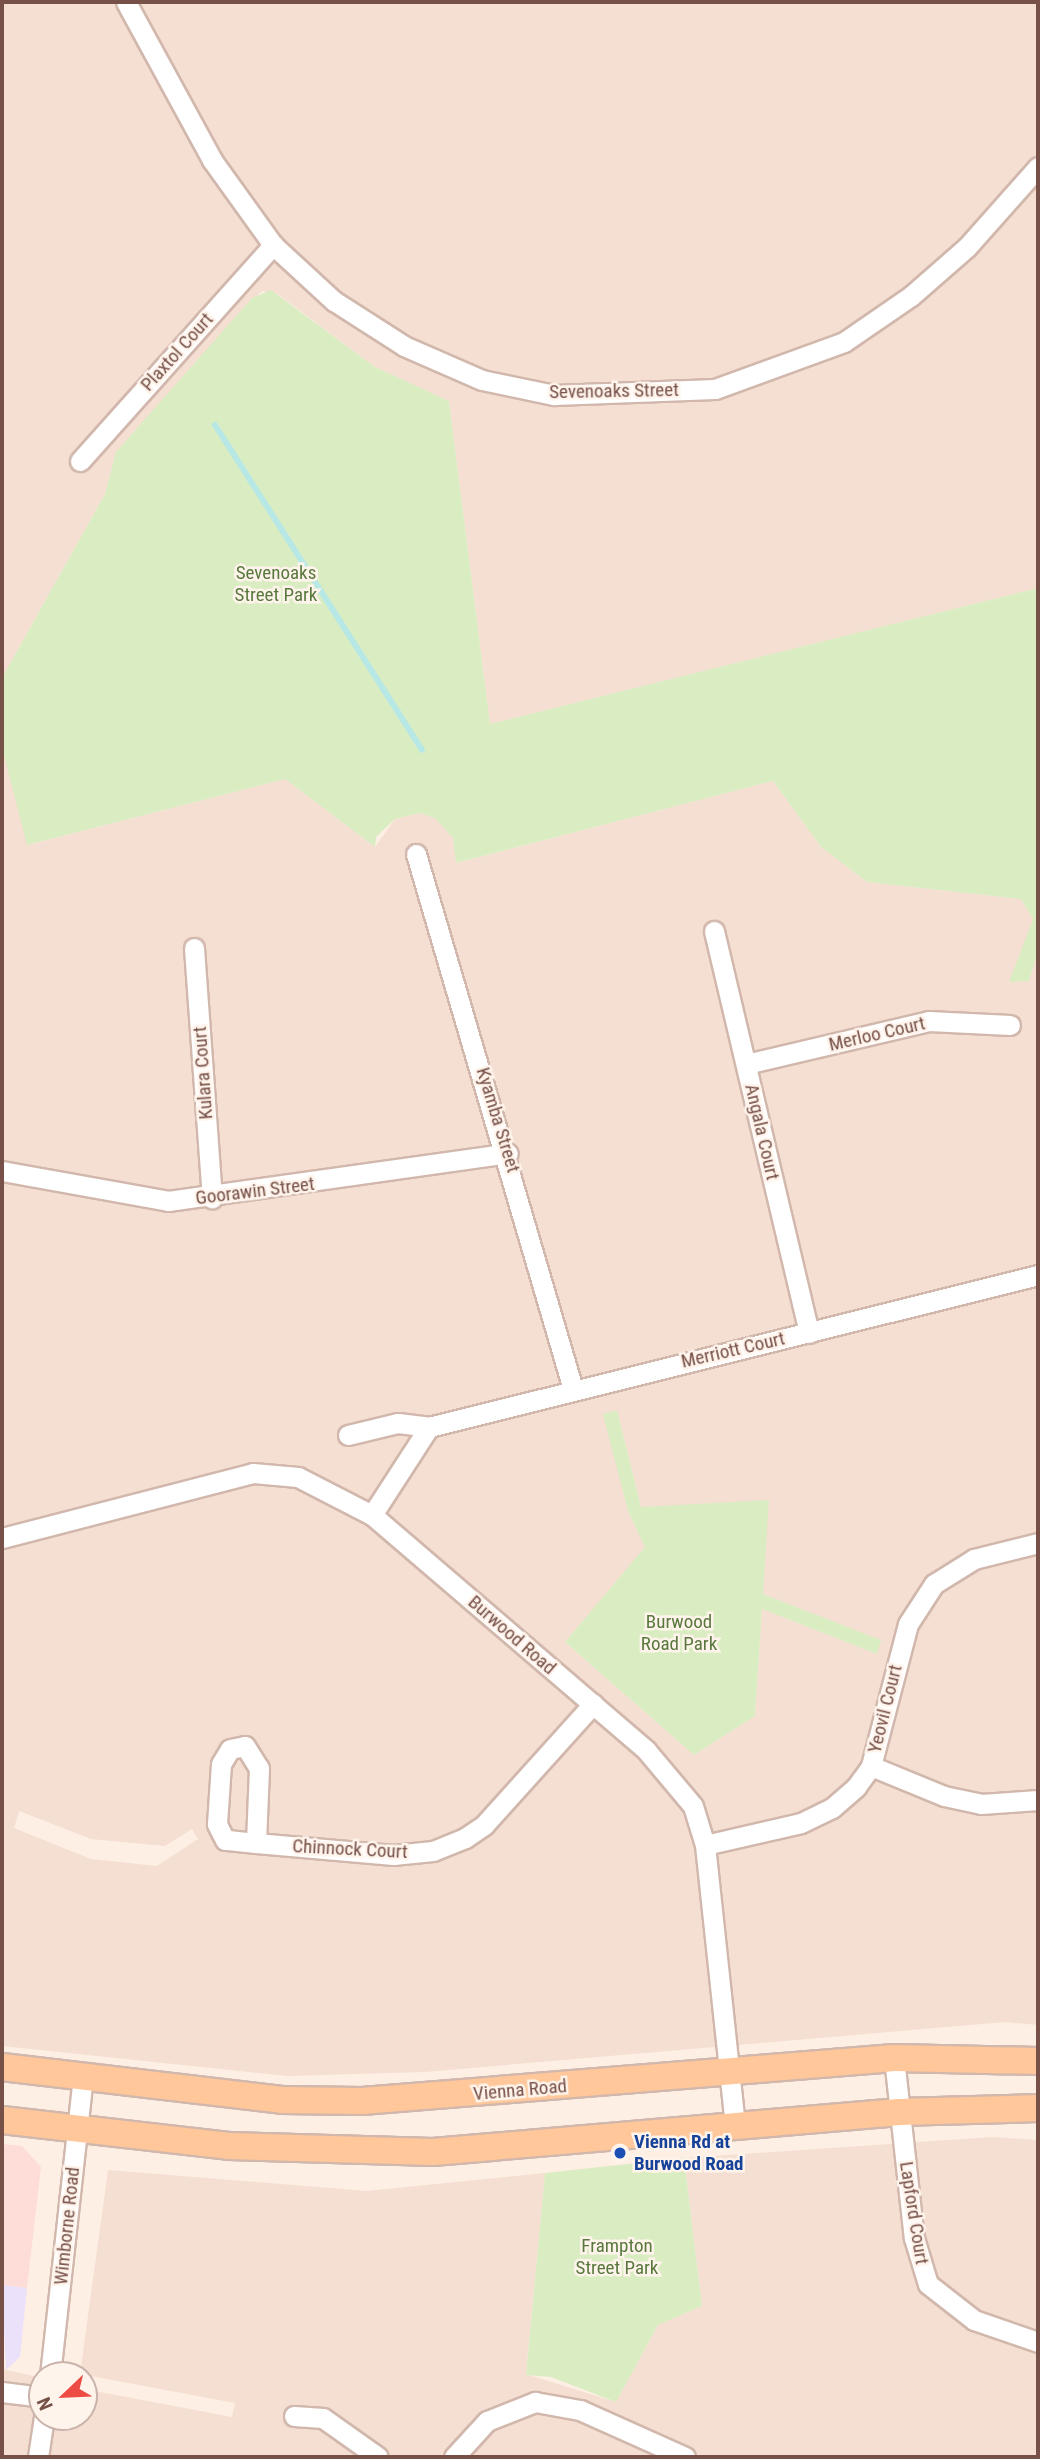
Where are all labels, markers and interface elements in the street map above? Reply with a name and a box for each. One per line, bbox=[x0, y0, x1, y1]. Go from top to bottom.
street label: Plaxtol Court bbox=[136, 308, 218, 396]
street label: Sevenoaks Street bbox=[549, 378, 679, 404]
park label: Sevenoaks Street Park bbox=[235, 562, 317, 606]
street label: Merloo Court bbox=[827, 1012, 927, 1056]
street label: Kulara Court bbox=[188, 1026, 218, 1120]
street label: Kyamba Street bbox=[471, 1065, 525, 1175]
street label: Angala Court bbox=[740, 1082, 784, 1182]
street label: Goorawin Street bbox=[194, 1172, 316, 1210]
street label: Merriott Court bbox=[679, 1327, 787, 1373]
street label: Burwood Road bbox=[463, 1591, 561, 1679]
park label: Burwood Road Park bbox=[641, 1611, 717, 1655]
street label: Yeovil Court bbox=[863, 1662, 907, 1756]
street label: Chinnock Court bbox=[292, 1835, 408, 1863]
street label: Vienna Road bbox=[472, 2075, 568, 2105]
place label: Vienna Rd at Burwood Road bbox=[634, 2131, 744, 2175]
marker: Vienna Rd at Burwood Road bbox=[612, 2145, 628, 2161]
street label: Lapford Court bbox=[895, 2160, 933, 2266]
street label: Wimborne Road bbox=[49, 2166, 85, 2286]
park label: Frampton Street Park bbox=[576, 2235, 658, 2279]
north arrow bbox=[28, 2361, 98, 2431]
text: N bbox=[32, 2394, 58, 2413]

